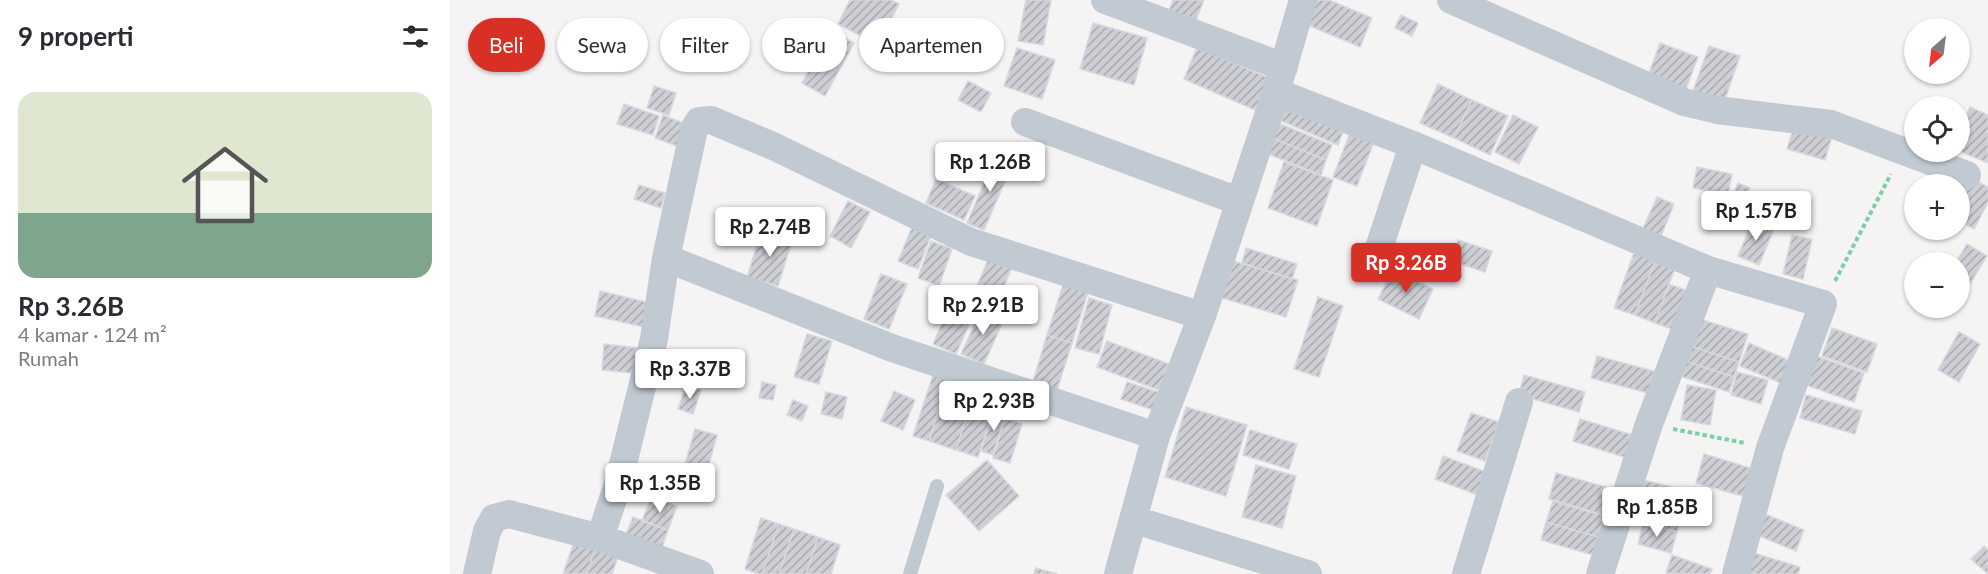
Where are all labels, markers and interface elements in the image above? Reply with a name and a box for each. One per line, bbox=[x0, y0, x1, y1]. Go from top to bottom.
chip: Beli bbox=[468, 18, 545, 72]
chip: Sewa bbox=[557, 18, 648, 72]
chip: Filter bbox=[660, 18, 750, 72]
chip: Baru bbox=[762, 18, 847, 72]
chip: Apartemen bbox=[859, 18, 1004, 72]
north arrow bbox=[1904, 18, 1970, 84]
map controls bbox=[1904, 18, 1970, 318]
text: 9 properti bbox=[18, 20, 134, 52]
icon: filters bbox=[399, 20, 432, 53]
button: locate bbox=[1904, 96, 1970, 162]
icon: home bbox=[171, 131, 279, 239]
pin: Rp 1.26B bbox=[928, 142, 1052, 193]
text: Rp 1.26B bbox=[949, 149, 1031, 173]
button: + bbox=[1904, 174, 1970, 240]
pin: Rp 1.57B bbox=[1694, 191, 1818, 242]
text: Rp 1.57B bbox=[1715, 198, 1797, 222]
pin: Rp 2.74B bbox=[708, 207, 832, 258]
text: Rp 2.74B bbox=[729, 214, 811, 238]
pin: Rp 3.26B bbox=[1344, 243, 1468, 294]
text: Rp 3.26B bbox=[1365, 250, 1447, 274]
button: − bbox=[1904, 252, 1970, 318]
pin: Rp 2.91B bbox=[921, 285, 1045, 336]
text: Rp 3.26B bbox=[18, 290, 124, 322]
text: Rp 2.91B bbox=[942, 292, 1024, 316]
text: 4 kamar · 124 m² bbox=[18, 322, 167, 346]
text: Rumah bbox=[18, 346, 79, 370]
pin: Rp 3.37B bbox=[628, 349, 752, 400]
text: Rp 3.37B bbox=[649, 356, 731, 380]
pin: Rp 2.93B bbox=[932, 381, 1056, 432]
text: Rp 2.93B bbox=[953, 388, 1035, 412]
pin: Rp 1.35B bbox=[598, 463, 722, 514]
text: Rp 1.35B bbox=[619, 470, 701, 494]
pin: Rp 1.85B bbox=[1595, 487, 1719, 538]
text: Rp 1.85B bbox=[1616, 494, 1698, 518]

